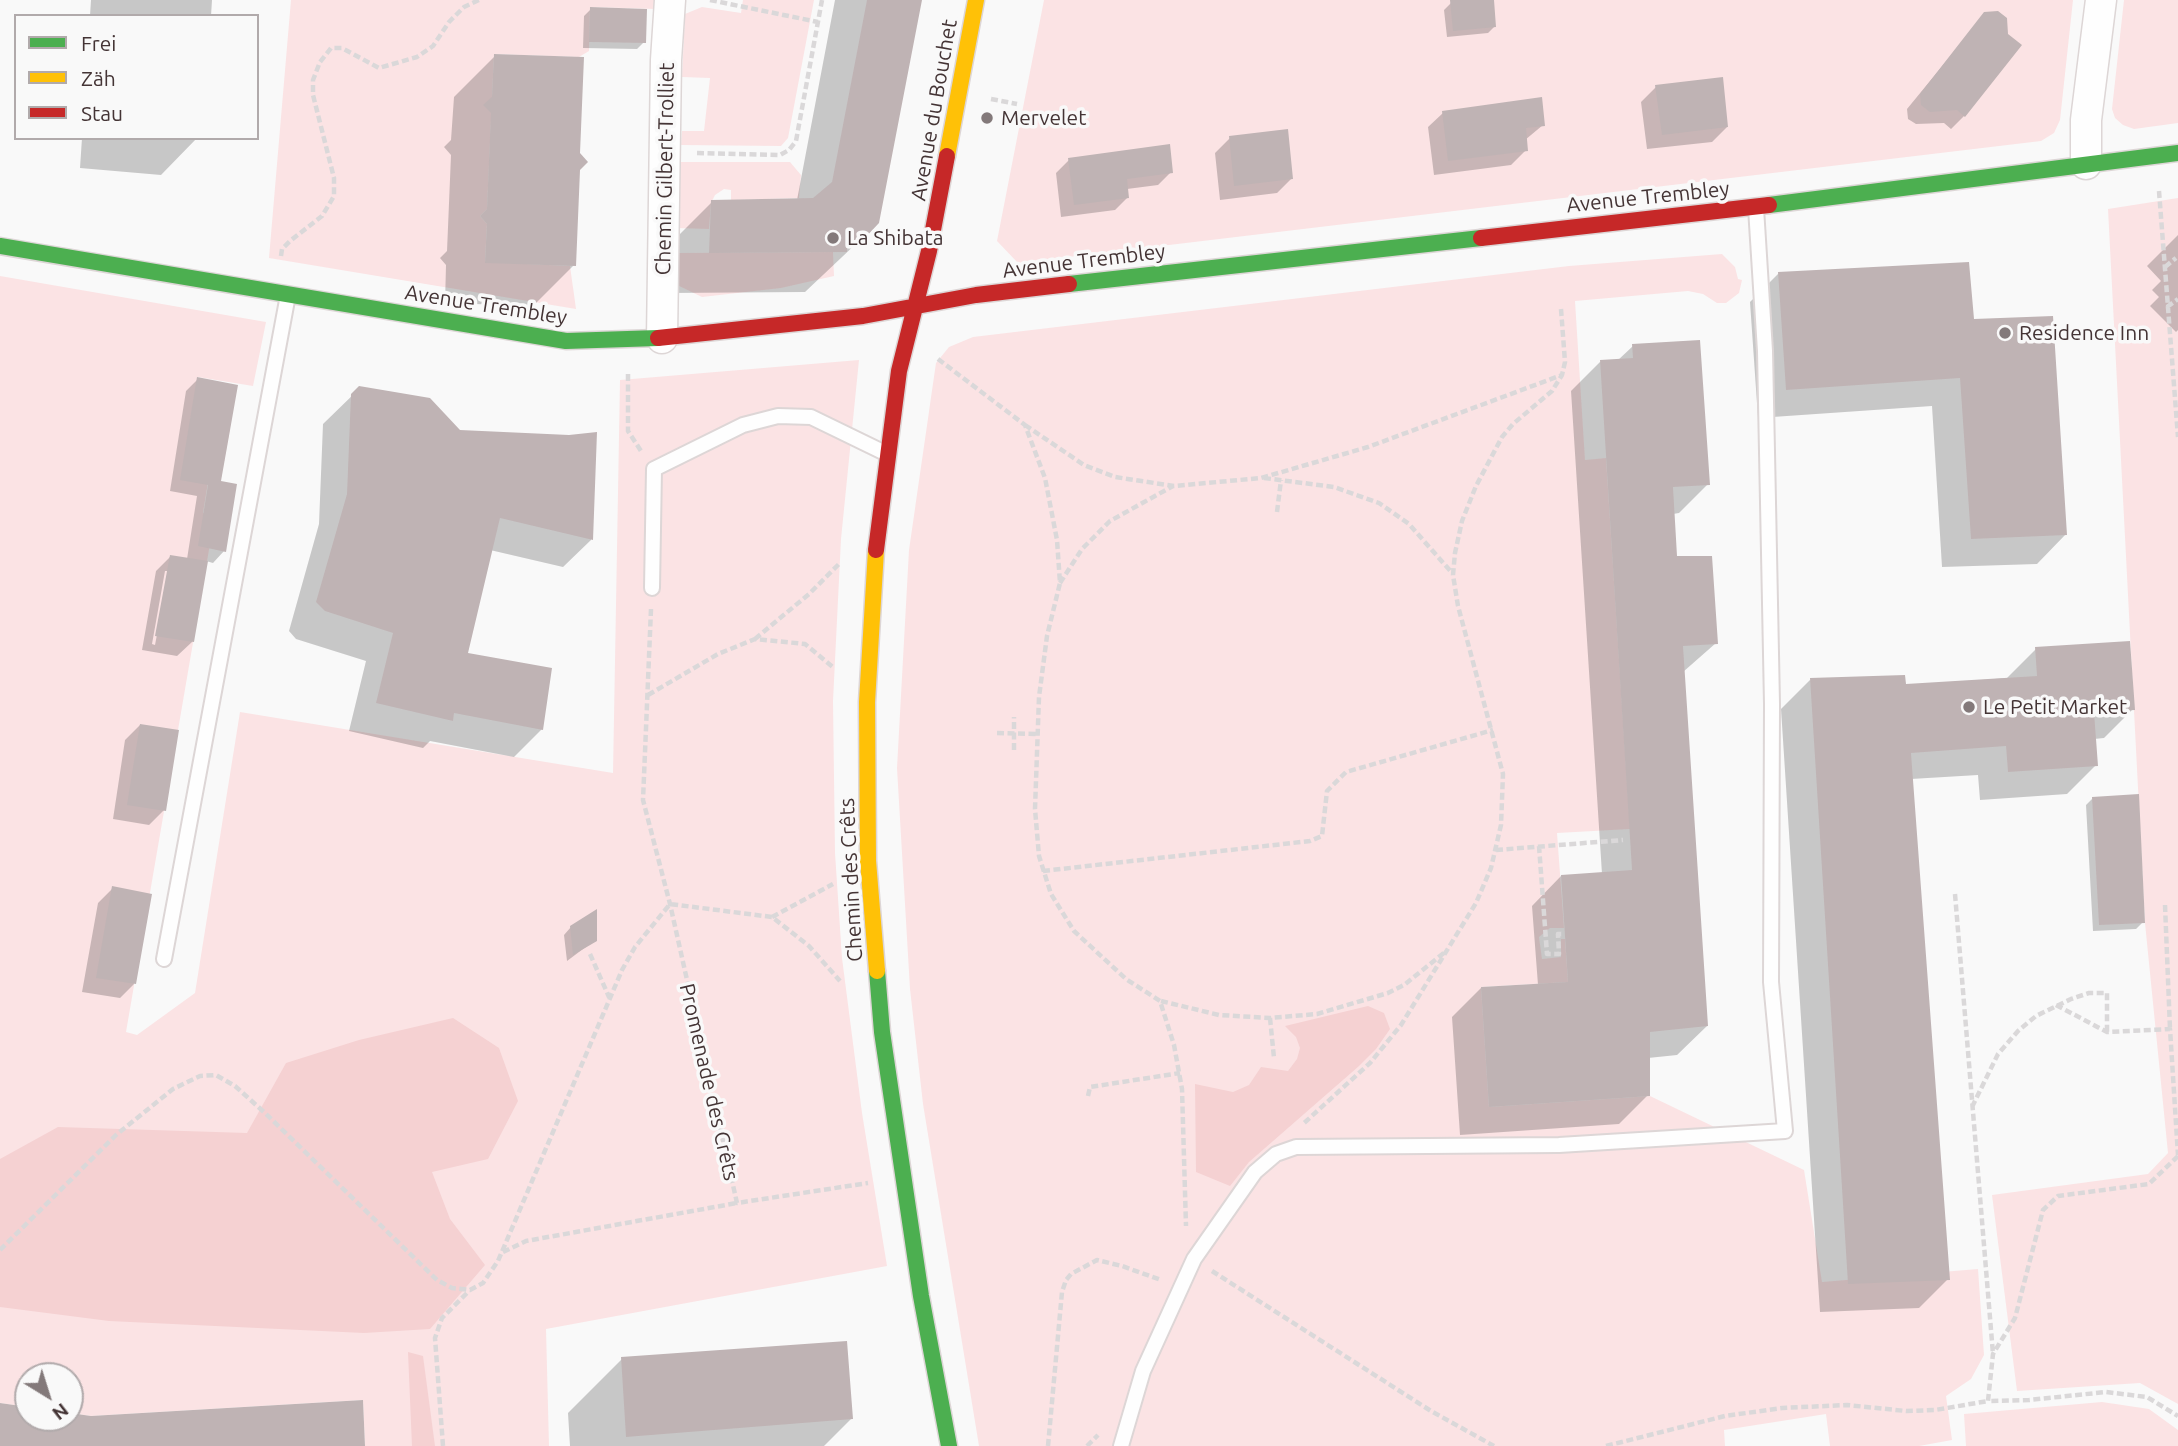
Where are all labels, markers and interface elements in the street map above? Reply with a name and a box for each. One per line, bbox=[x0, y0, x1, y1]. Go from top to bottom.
legend bbox=[14, 14, 259, 140]
street label: Avenue du Bouchet bbox=[906, 17, 962, 203]
text: Frei bbox=[81, 31, 116, 55]
street label: Chemin Gilbert-Trolliet bbox=[651, 62, 679, 276]
text: Zäh bbox=[81, 66, 116, 90]
text: Stau bbox=[81, 101, 123, 125]
place label: Mervelet bbox=[1001, 105, 1086, 131]
marker: Mervelet bbox=[979, 110, 995, 126]
street label: Avenue Trembley bbox=[1565, 176, 1731, 218]
place label: La Shibata bbox=[847, 225, 943, 251]
marker: La Shibata bbox=[825, 230, 841, 246]
street label: Avenue Trembley bbox=[1001, 239, 1167, 283]
street label: Avenue Trembley bbox=[403, 280, 569, 330]
place label: Residence Inn bbox=[2019, 320, 2149, 346]
marker: Residence Inn bbox=[1997, 325, 2013, 341]
place label: Le Petit Market bbox=[1983, 694, 2127, 720]
marker: Le Petit Market bbox=[1961, 699, 1977, 715]
street label: Chemin des Crêts bbox=[834, 797, 868, 963]
street label: Promenade des Crêts bbox=[674, 981, 744, 1183]
north arrow bbox=[14, 1362, 84, 1432]
text: N bbox=[48, 1399, 73, 1425]

